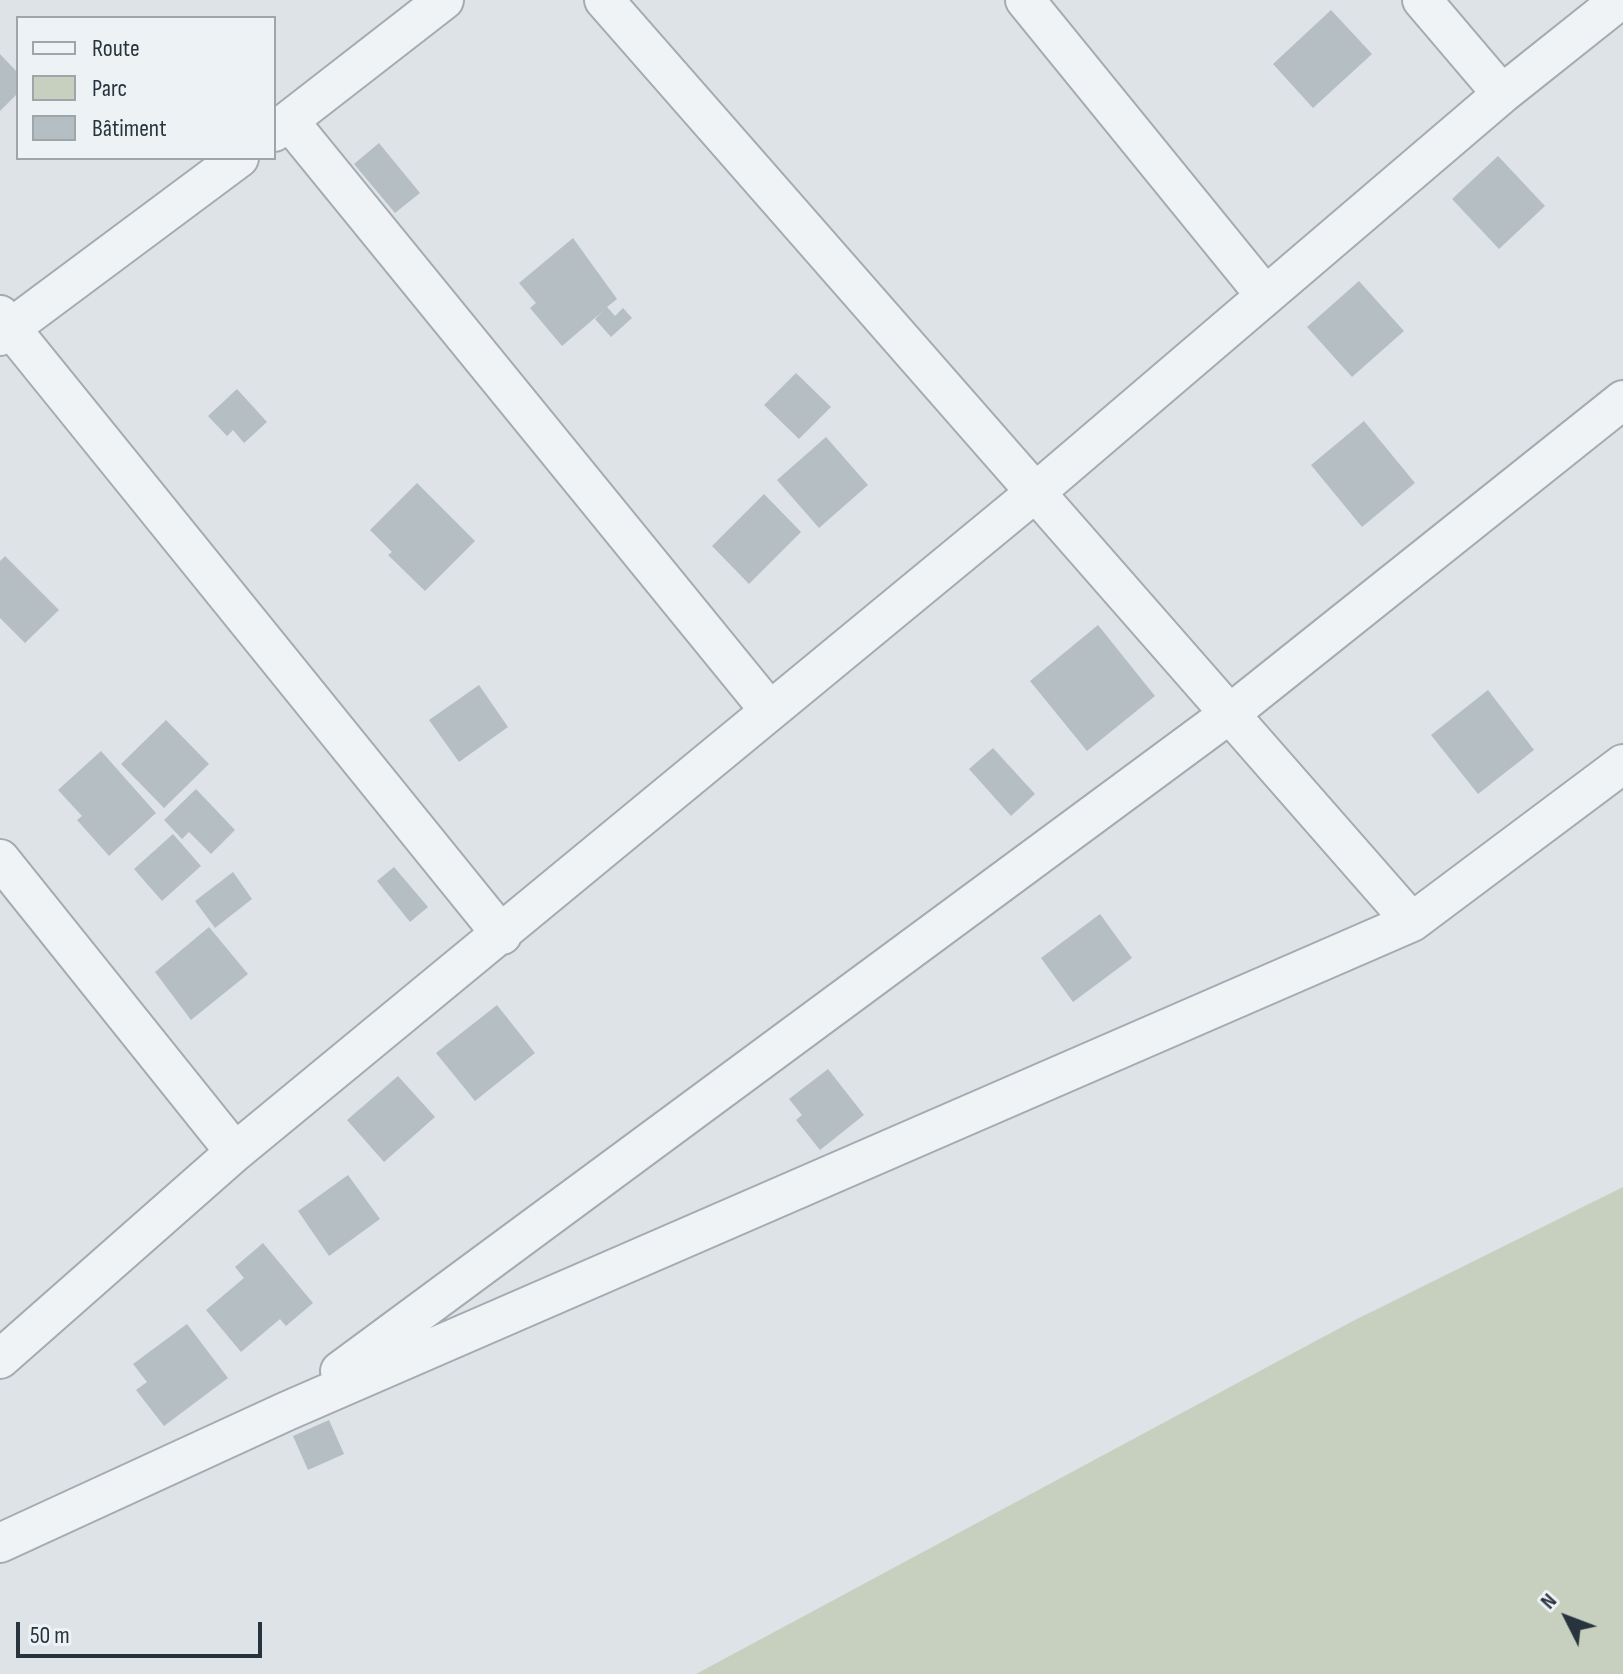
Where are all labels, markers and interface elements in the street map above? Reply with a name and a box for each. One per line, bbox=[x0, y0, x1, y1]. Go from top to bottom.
legend bbox=[16, 16, 276, 160]
text: Route bbox=[92, 34, 140, 63]
text: Parc bbox=[92, 74, 127, 103]
text: Bâtiment bbox=[92, 114, 167, 143]
north arrow bbox=[1527, 1578, 1607, 1658]
text: N bbox=[1535, 1588, 1563, 1615]
scale bar bbox=[20, 1606, 266, 1656]
text: 50 m bbox=[30, 1621, 70, 1650]

